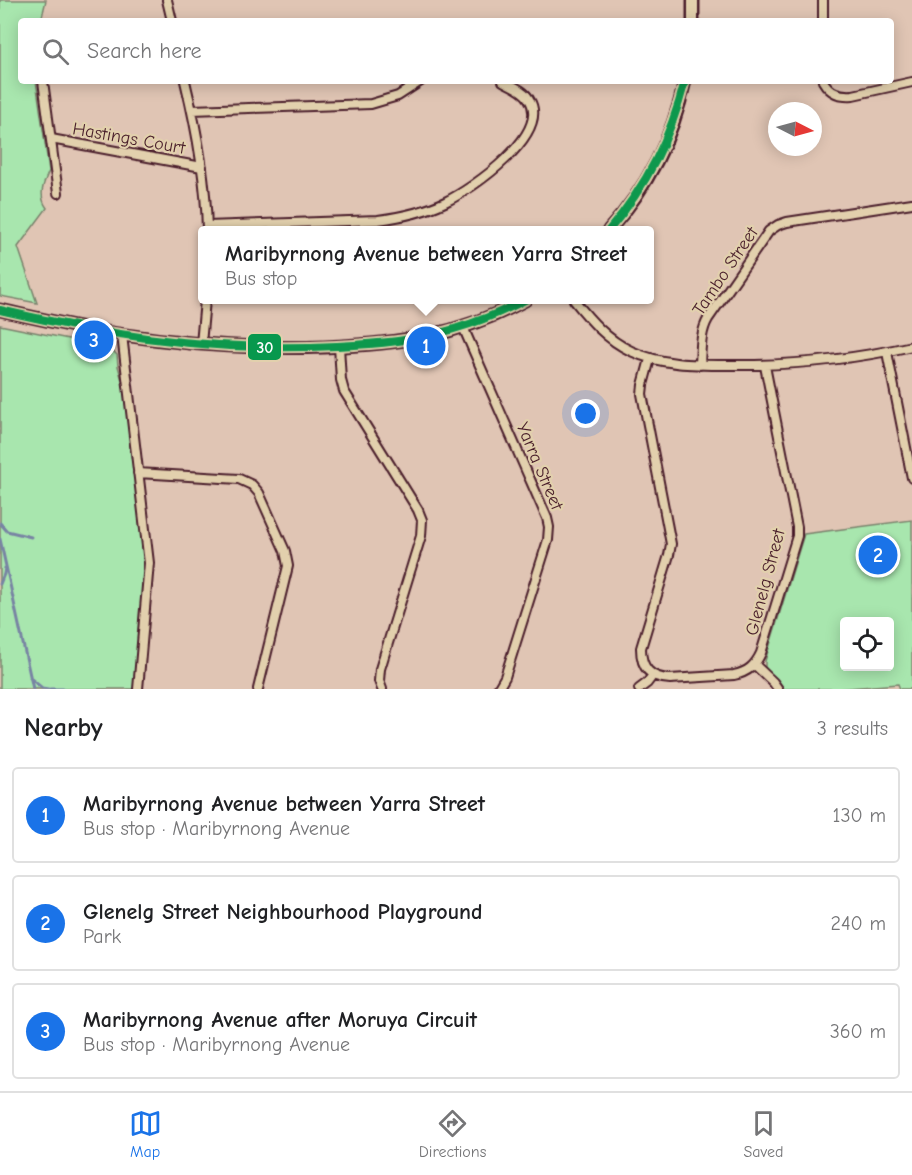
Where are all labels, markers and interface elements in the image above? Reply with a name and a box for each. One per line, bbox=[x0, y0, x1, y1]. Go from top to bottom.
search box bbox=[18, 18, 894, 84]
icon: search bbox=[39, 35, 72, 68]
text: Search here bbox=[87, 38, 202, 64]
north arrow bbox=[768, 102, 822, 156]
street label: Hastings Court bbox=[71, 118, 188, 159]
street label: Tambo Street bbox=[688, 222, 763, 319]
popup bbox=[198, 226, 654, 304]
text: Maribyrnong Avenue between Yarra Street bbox=[225, 241, 627, 267]
text: Bus stop bbox=[225, 267, 297, 290]
pin: 3 bbox=[74, 318, 113, 362]
pin: 1 bbox=[406, 324, 446, 368]
line badge: 30 bbox=[247, 333, 282, 361]
text: 30 bbox=[256, 339, 274, 357]
your location bbox=[571, 399, 600, 428]
street label: Yarra Street bbox=[512, 419, 568, 514]
street label: Glenelg Street bbox=[741, 526, 790, 638]
pin: 2 bbox=[858, 532, 898, 578]
map controls bbox=[840, 617, 894, 671]
button: locate bbox=[840, 617, 894, 671]
text: Nearby bbox=[24, 713, 103, 743]
text: 3 results bbox=[817, 717, 888, 740]
text: Maribyrnong Avenue between Yarra Street bbox=[83, 791, 485, 817]
text: 1 bbox=[42, 804, 49, 827]
text: 130 m bbox=[833, 804, 886, 827]
text: Bus stop · Maribyrnong Avenue bbox=[83, 817, 350, 840]
text: Glenelg Street Neighbourhood Playground bbox=[83, 899, 483, 925]
text: 2 bbox=[41, 912, 50, 935]
text: 240 m bbox=[831, 912, 886, 935]
text: Park bbox=[83, 925, 121, 948]
text: Maribyrnong Avenue after Moruya Circuit bbox=[83, 1007, 477, 1033]
text: 3 bbox=[41, 1020, 50, 1043]
text: 360 m bbox=[830, 1020, 886, 1043]
text: Bus stop · Maribyrnong Avenue bbox=[83, 1033, 350, 1056]
tab: Map bbox=[129, 1107, 162, 1161]
tab: Directions bbox=[419, 1107, 486, 1161]
tab: Saved bbox=[743, 1107, 783, 1161]

